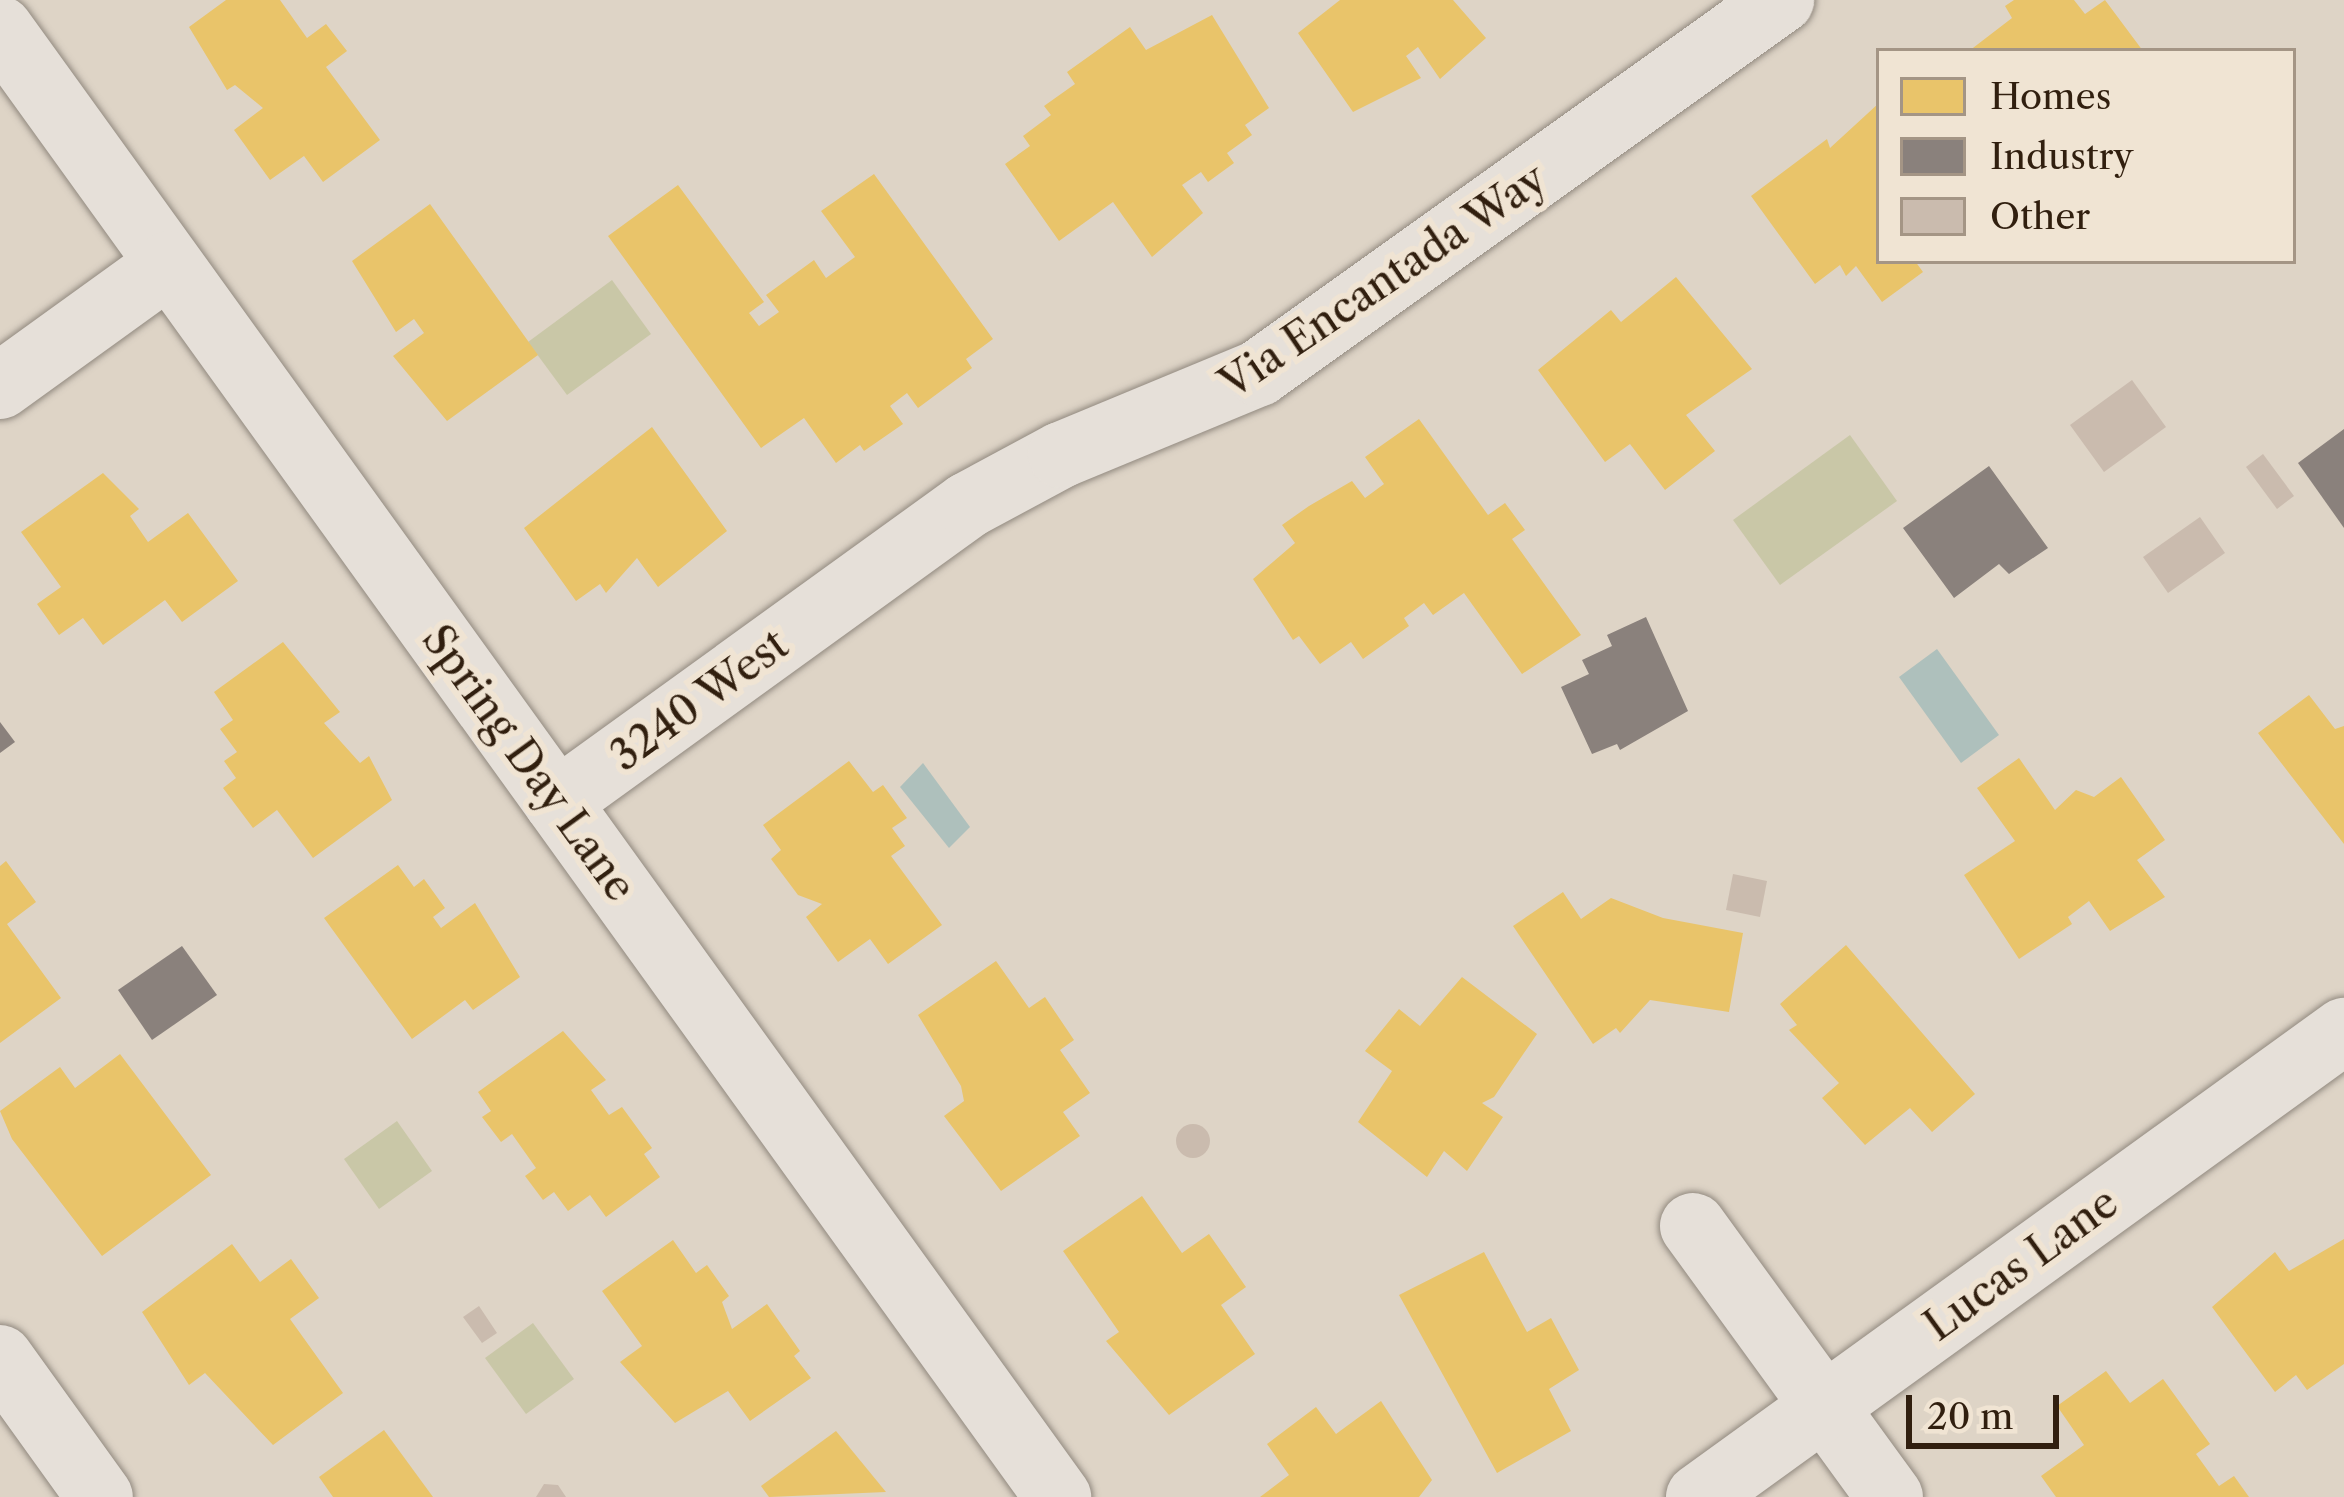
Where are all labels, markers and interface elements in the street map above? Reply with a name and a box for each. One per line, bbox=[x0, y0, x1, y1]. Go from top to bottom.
legend bbox=[1876, 48, 2296, 264]
text: Homes bbox=[1990, 74, 2111, 118]
text: Industry bbox=[1990, 134, 2134, 178]
street label: Via Encantada Way bbox=[1209, 153, 1557, 409]
text: Other bbox=[1990, 194, 2091, 238]
street label: Spring Day Lane bbox=[412, 615, 646, 911]
street label: 3240 West bbox=[600, 618, 798, 782]
street label: Lucas Lane bbox=[1915, 1177, 2127, 1351]
scale bar bbox=[1912, 1371, 2065, 1445]
text: 20 m bbox=[1927, 1394, 2014, 1438]

